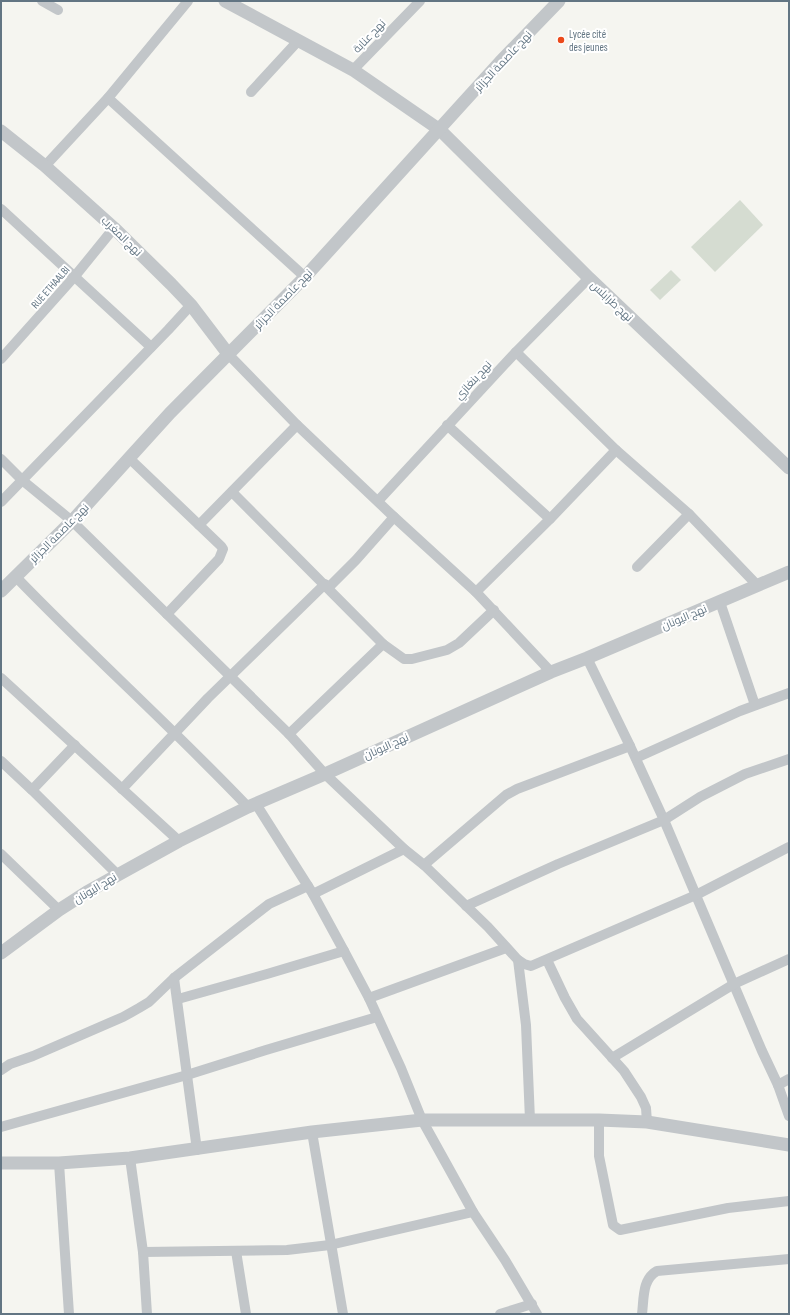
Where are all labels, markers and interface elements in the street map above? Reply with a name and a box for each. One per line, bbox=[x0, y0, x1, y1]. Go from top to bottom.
street label: نهج عنابة bbox=[350, 17, 389, 56]
street label: نهج عاصمة الجزائر bbox=[471, 28, 536, 96]
place label: Lycée cité des jeunes bbox=[569, 28, 608, 54]
marker: Lycée cité des jeunes bbox=[556, 35, 566, 45]
street label: نهج المغرب bbox=[98, 214, 145, 260]
street label: RUE ETHAALBI bbox=[28, 263, 72, 311]
street label: نهج عاصمة الجزائر bbox=[251, 267, 316, 333]
street label: نهج طرابلس bbox=[587, 278, 636, 325]
street label: نهج بنغازي bbox=[452, 358, 496, 404]
street label: نهج عاصمة الجزائر bbox=[26, 501, 92, 567]
street label: نهج اليونان bbox=[660, 602, 709, 634]
street label: نهج اليونان bbox=[362, 731, 411, 763]
street label: نهج اليونان bbox=[71, 870, 120, 907]

